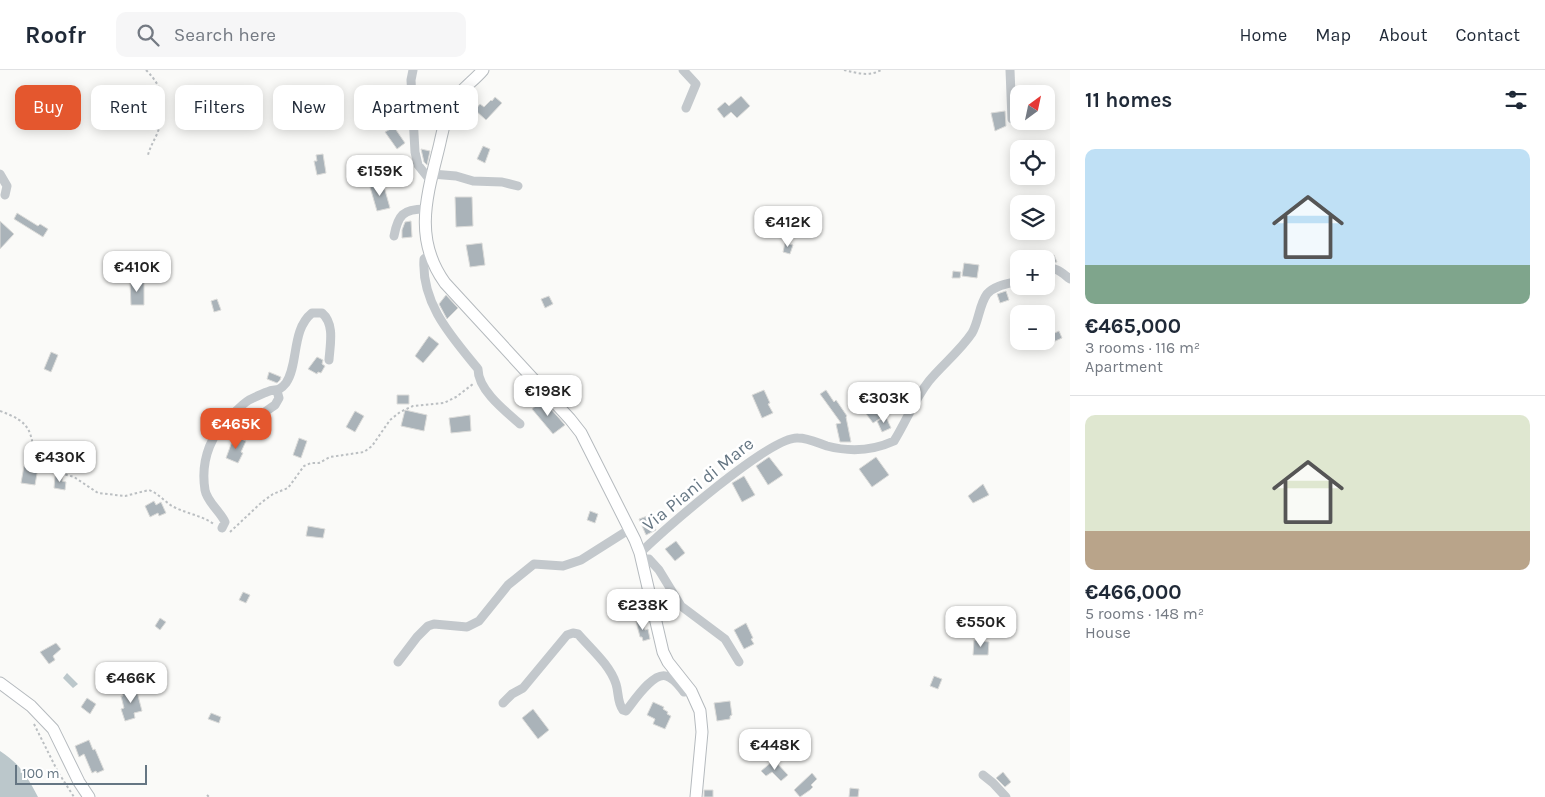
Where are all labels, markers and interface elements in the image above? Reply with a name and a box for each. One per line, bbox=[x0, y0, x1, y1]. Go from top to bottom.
search box bbox=[116, 12, 466, 57]
text: Roofr bbox=[25, 21, 86, 49]
icon: search bbox=[134, 21, 162, 49]
text: Search here bbox=[174, 24, 276, 46]
text: Home bbox=[1239, 24, 1287, 46]
text: Map bbox=[1315, 24, 1351, 46]
text: About bbox=[1379, 24, 1428, 46]
text: Contact bbox=[1456, 24, 1520, 46]
chip: Buy bbox=[15, 85, 81, 130]
chip: Rent bbox=[91, 85, 165, 130]
chip: Filters bbox=[175, 85, 263, 130]
chip: New bbox=[273, 85, 344, 130]
chip: Apartment bbox=[354, 85, 478, 130]
north arrow bbox=[1010, 85, 1055, 130]
map controls bbox=[1010, 85, 1055, 350]
icon: filters bbox=[1502, 86, 1530, 114]
text: 11 homes bbox=[1085, 88, 1172, 112]
button: locate bbox=[1010, 140, 1055, 185]
pin: €159K bbox=[345, 154, 415, 197]
text: €159K bbox=[357, 161, 403, 180]
icon: home bbox=[1263, 182, 1353, 272]
button: layers bbox=[1010, 195, 1055, 240]
pin: €412K bbox=[753, 206, 823, 248]
text: €412K bbox=[765, 212, 811, 231]
pin: €410K bbox=[102, 250, 172, 293]
button: + bbox=[1010, 250, 1055, 295]
text: €410K bbox=[114, 257, 160, 276]
button: − bbox=[1010, 305, 1055, 350]
text: €465,000 bbox=[1085, 314, 1181, 338]
text: 3 rooms · 116 m² bbox=[1085, 338, 1200, 357]
text: Apartment bbox=[1085, 357, 1163, 376]
pin: €198K bbox=[513, 374, 583, 417]
text: €198K bbox=[525, 381, 571, 400]
pin: €303K bbox=[849, 382, 919, 424]
text: €303K bbox=[859, 388, 909, 407]
pin: €465K bbox=[201, 408, 271, 450]
text: €465K bbox=[211, 414, 261, 433]
street label: Via Piani di Mare bbox=[638, 432, 758, 536]
pin: €430K bbox=[25, 440, 95, 483]
text: €430K bbox=[35, 447, 85, 466]
icon: home bbox=[1263, 447, 1353, 537]
text: €466,000 bbox=[1085, 580, 1181, 604]
pin: €238K bbox=[608, 588, 678, 631]
text: €238K bbox=[618, 595, 668, 614]
text: 5 rooms · 148 m² bbox=[1085, 604, 1204, 623]
pin: €550K bbox=[946, 606, 1016, 648]
text: €550K bbox=[956, 612, 1006, 631]
text: House bbox=[1085, 623, 1131, 642]
pin: €466K bbox=[96, 662, 166, 704]
text: €466K bbox=[106, 668, 156, 687]
pin: €448K bbox=[740, 728, 810, 771]
text: €448K bbox=[750, 735, 800, 754]
scale bar bbox=[15, 762, 148, 785]
text: 100 m bbox=[22, 765, 60, 782]

